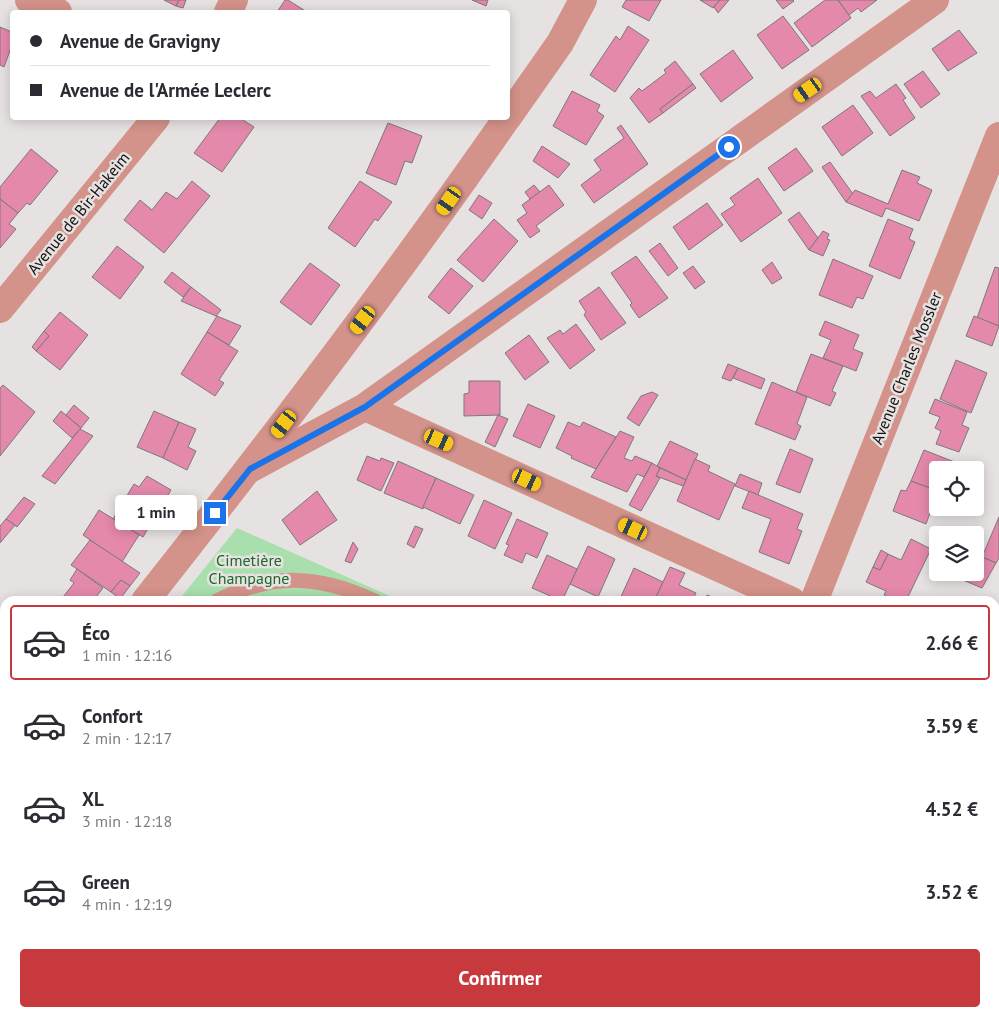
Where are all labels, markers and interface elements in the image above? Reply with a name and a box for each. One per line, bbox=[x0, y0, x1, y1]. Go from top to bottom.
text: Avenue de Gravigny bbox=[60, 29, 220, 53]
car bbox=[791, 75, 824, 105]
text: Avenue de l'Armée Leclerc bbox=[60, 78, 271, 102]
route start bbox=[718, 136, 740, 158]
street label: Avenue de Bir-Hakeim bbox=[23, 148, 133, 278]
car bbox=[434, 184, 463, 218]
street label: Avenue Charles Mossler bbox=[866, 289, 946, 447]
car bbox=[347, 304, 378, 336]
car bbox=[268, 408, 299, 440]
car bbox=[422, 427, 455, 453]
map controls bbox=[929, 461, 984, 581]
button: locate bbox=[929, 461, 984, 516]
car bbox=[510, 467, 543, 493]
callout: 1 min bbox=[115, 496, 198, 530]
text: 1 min bbox=[136, 502, 176, 522]
route end bbox=[204, 502, 226, 524]
car bbox=[616, 516, 649, 542]
button: layers bbox=[929, 526, 984, 581]
park label: Cimetière Champagne bbox=[209, 550, 289, 588]
icon: car bbox=[22, 620, 67, 665]
text: Éco bbox=[82, 621, 110, 645]
text: 2.66 € bbox=[925, 631, 978, 655]
text: 1 min · 12:16 bbox=[82, 645, 172, 665]
icon: car bbox=[22, 703, 67, 748]
text: Confort bbox=[82, 704, 143, 728]
text: 3.59 € bbox=[925, 714, 978, 738]
text: 2 min · 12:17 bbox=[82, 728, 172, 748]
icon: car bbox=[22, 786, 67, 831]
text: XL bbox=[82, 787, 104, 811]
text: 4.52 € bbox=[925, 797, 978, 821]
text: 3 min · 12:18 bbox=[82, 811, 172, 831]
icon: car bbox=[22, 869, 67, 914]
text: Green bbox=[82, 870, 130, 894]
text: 3.52 € bbox=[925, 880, 978, 904]
text: 4 min · 12:19 bbox=[82, 894, 172, 914]
button: Confirmer bbox=[20, 949, 980, 1007]

